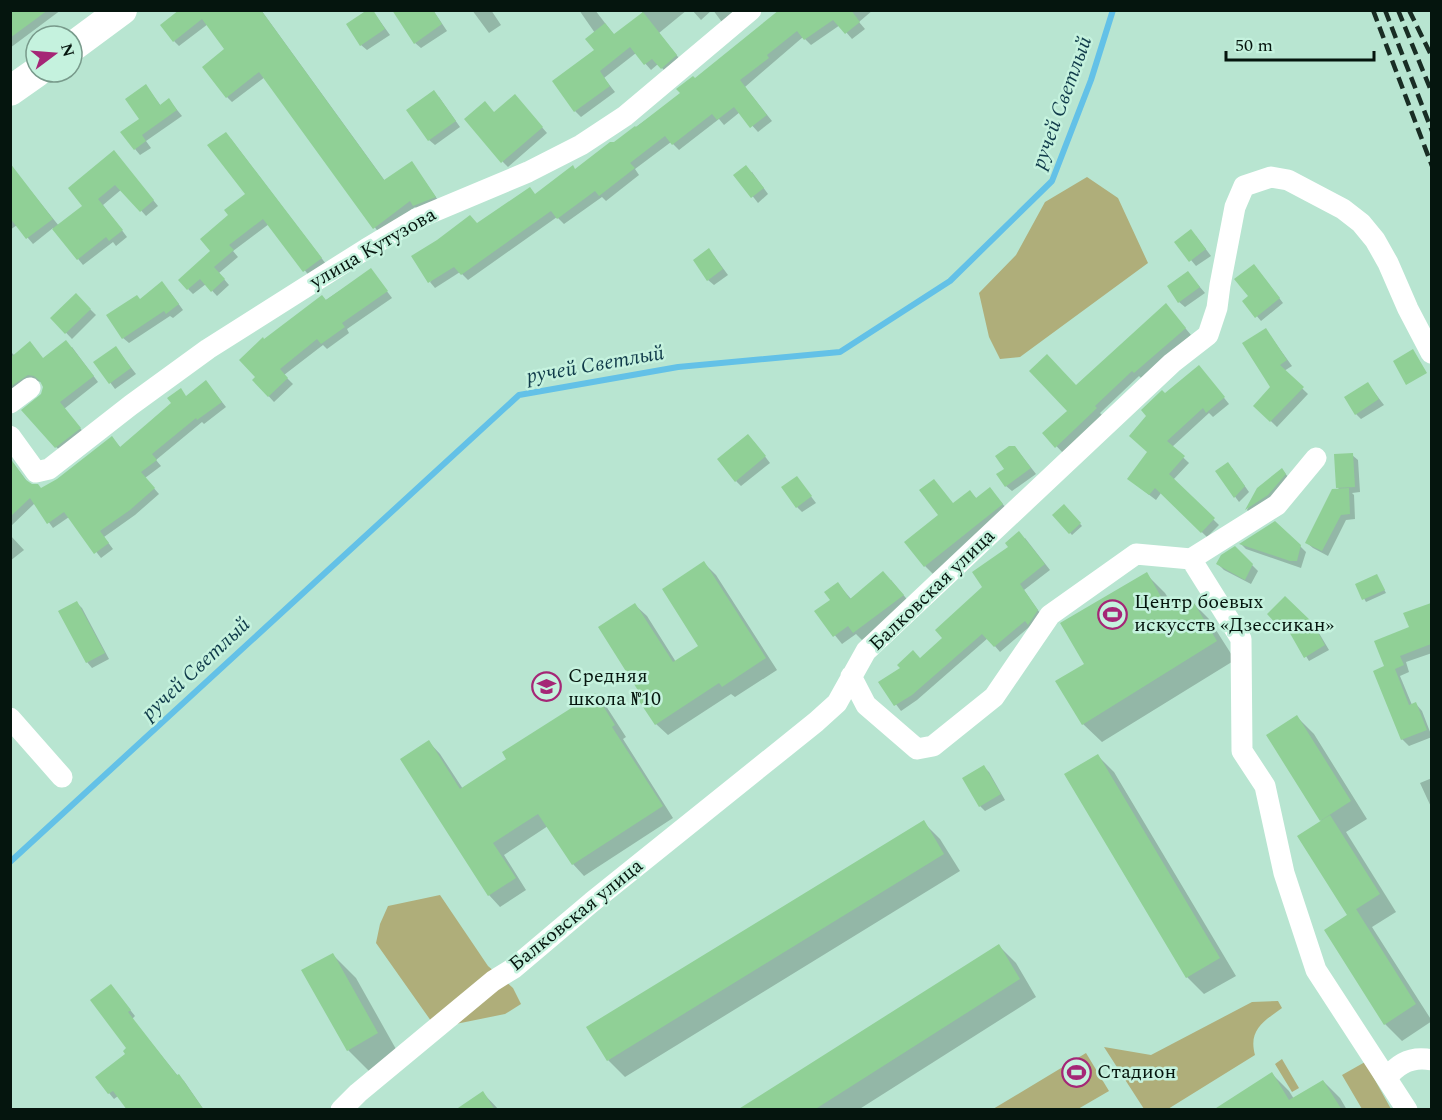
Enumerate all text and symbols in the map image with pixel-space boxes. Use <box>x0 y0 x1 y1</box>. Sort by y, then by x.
north arrow <box>24 24 84 84</box>
scale bar <box>1226 24 1374 62</box>
water label: ручей Светлый <box>1023 32 1101 175</box>
text: 50 m <box>1235 32 1273 59</box>
text: N <box>54 41 81 60</box>
street label: улица Кутузова <box>303 199 442 297</box>
water label: ручей Светлый <box>523 337 666 393</box>
street label: Балковская улица <box>862 522 1002 658</box>
place label: Центр боевых искусств «Дзессикан» <box>1134 587 1335 640</box>
sports icon: Центр боевых искусств «Дзессикан» <box>1097 598 1129 630</box>
water label: ручей Светлый <box>133 610 258 729</box>
place label: Средняя школа №10 <box>568 661 661 714</box>
school or university icon: Средняя школа №10 <box>531 671 563 703</box>
street label: Балковская улица <box>502 851 650 979</box>
sports icon: Стадион <box>1060 1056 1092 1088</box>
place label: Стадион <box>1097 1057 1176 1087</box>

